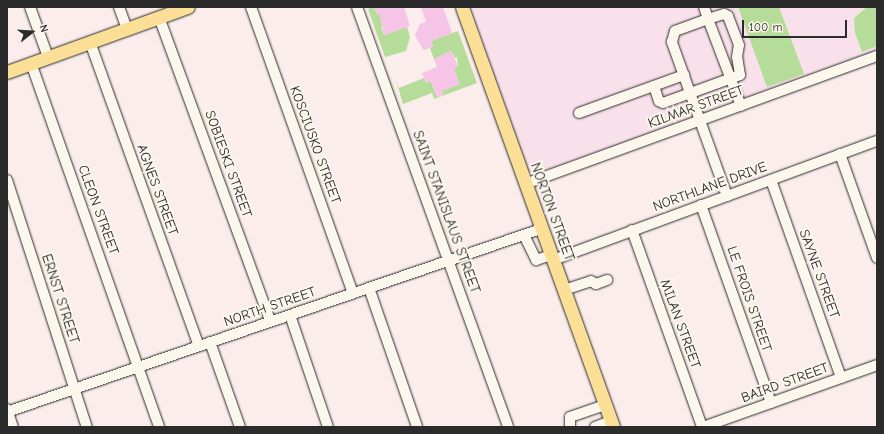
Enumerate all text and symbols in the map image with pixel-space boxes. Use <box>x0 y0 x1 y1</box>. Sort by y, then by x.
north arrow <box>12 12 52 52</box>
scale bar <box>744 12 849 38</box>
text: 100 m <box>749 20 782 34</box>
text: N <box>37 23 51 34</box>
street label: KILMAR STREET <box>646 82 746 132</box>
street label: KOSCIUSKO STREET <box>286 84 344 206</box>
street label: SOBIESKI STREET <box>201 108 255 220</box>
street label: SAINT STANISLAUS STREET <box>409 128 483 296</box>
street label: AGNES STREET <box>133 142 181 238</box>
street label: NORTHLANE DRIVE <box>651 159 769 215</box>
street label: NORTON STREET <box>526 160 578 264</box>
street label: CLEON STREET <box>74 163 122 257</box>
street label: SAYNE STREET <box>795 227 843 321</box>
street label: LE FROIS STREET <box>723 244 775 354</box>
street label: ERNST STREET <box>38 252 82 346</box>
street label: MILAN STREET <box>656 277 704 371</box>
street label: NORTH STREET <box>222 283 318 331</box>
street label: BAIRD STREET <box>739 359 831 407</box>

